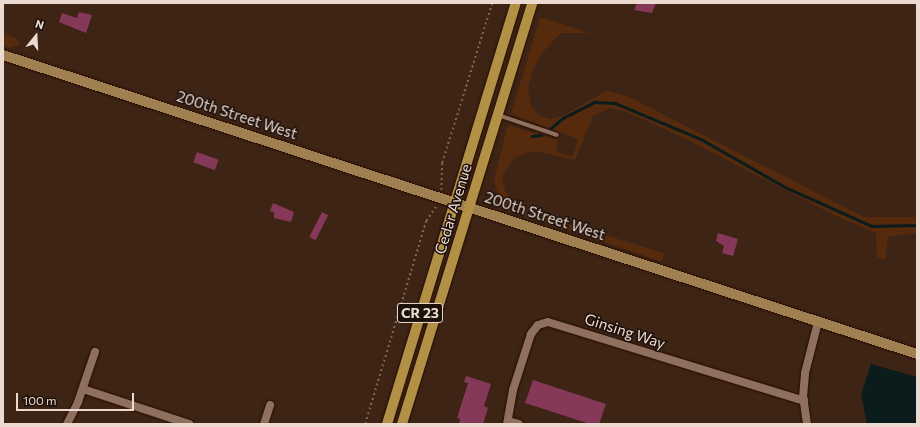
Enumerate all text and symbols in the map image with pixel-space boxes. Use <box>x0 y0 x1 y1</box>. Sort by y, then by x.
north arrow <box>16 16 56 56</box>
text: N <box>34 17 46 32</box>
street label: 200th Street West <box>174 87 300 143</box>
street label: Cedar Avenue <box>431 162 475 256</box>
street label: 200th Street West <box>482 188 608 244</box>
road number: CR 23 <box>396 301 444 325</box>
street label: Ginsing Way <box>582 310 668 352</box>
scale bar <box>18 385 136 411</box>
text: 100 m <box>23 393 57 407</box>

